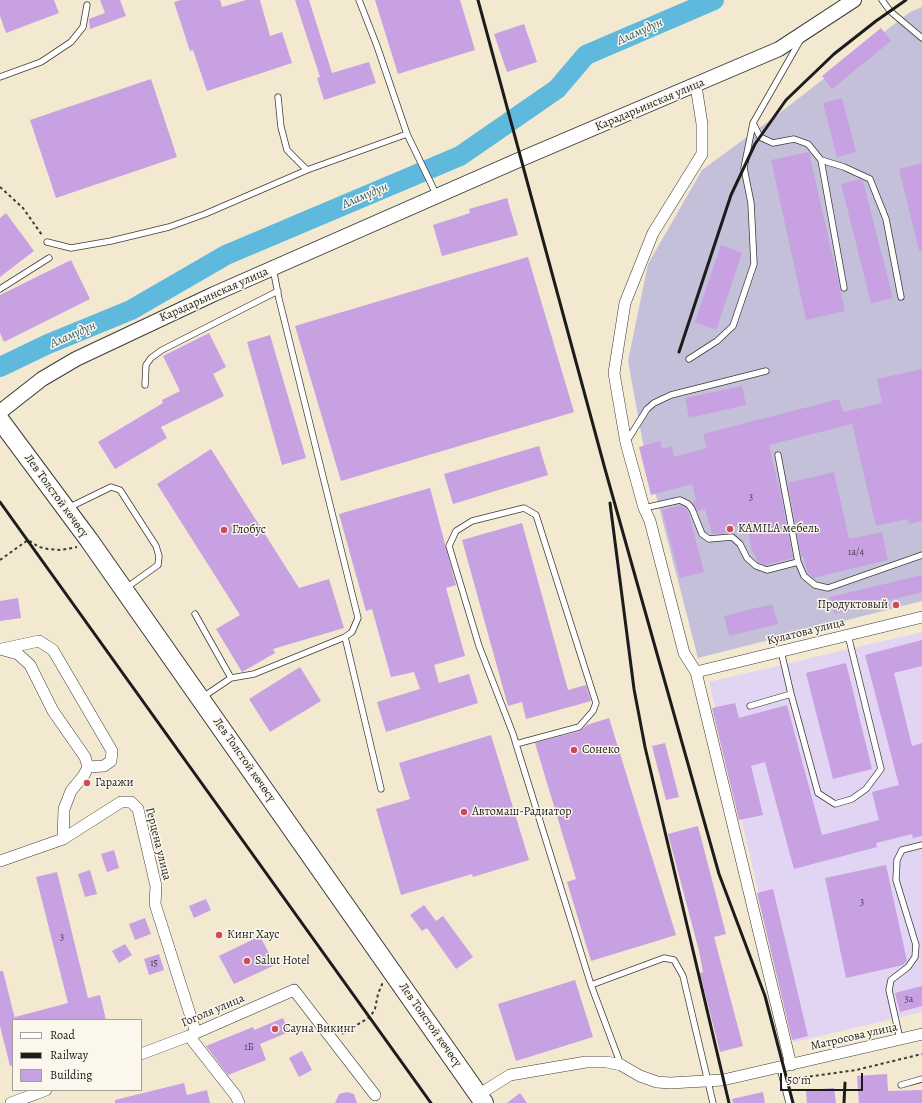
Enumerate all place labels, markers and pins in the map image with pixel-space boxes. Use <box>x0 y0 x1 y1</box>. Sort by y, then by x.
place label: KAMILA мебель <box>738 522 819 536</box>
place label: Глобус <box>232 523 266 537</box>
marker: KAMILA мебель <box>725 524 735 534</box>
marker: Глобус <box>219 525 229 535</box>
place label: Продуктовый <box>817 598 888 612</box>
marker: Продуктовый <box>891 600 901 610</box>
place label: Сонеко <box>582 743 620 757</box>
marker: Сонеко <box>569 745 579 755</box>
place label: Гаражи <box>95 776 134 790</box>
marker: Гаражи <box>82 778 92 788</box>
place label: Автомаш-Радиатор <box>472 805 572 819</box>
marker: Автомаш-Радиатор <box>459 807 469 817</box>
place label: Кинг Хаус <box>227 928 280 942</box>
marker: Кинг Хаус <box>214 930 224 940</box>
place label: Salut Hotel <box>255 954 310 968</box>
marker: Salut Hotel <box>242 956 252 966</box>
place label: Сауна Викинг <box>283 1022 355 1036</box>
marker: Сауна Викинг <box>270 1024 280 1034</box>

